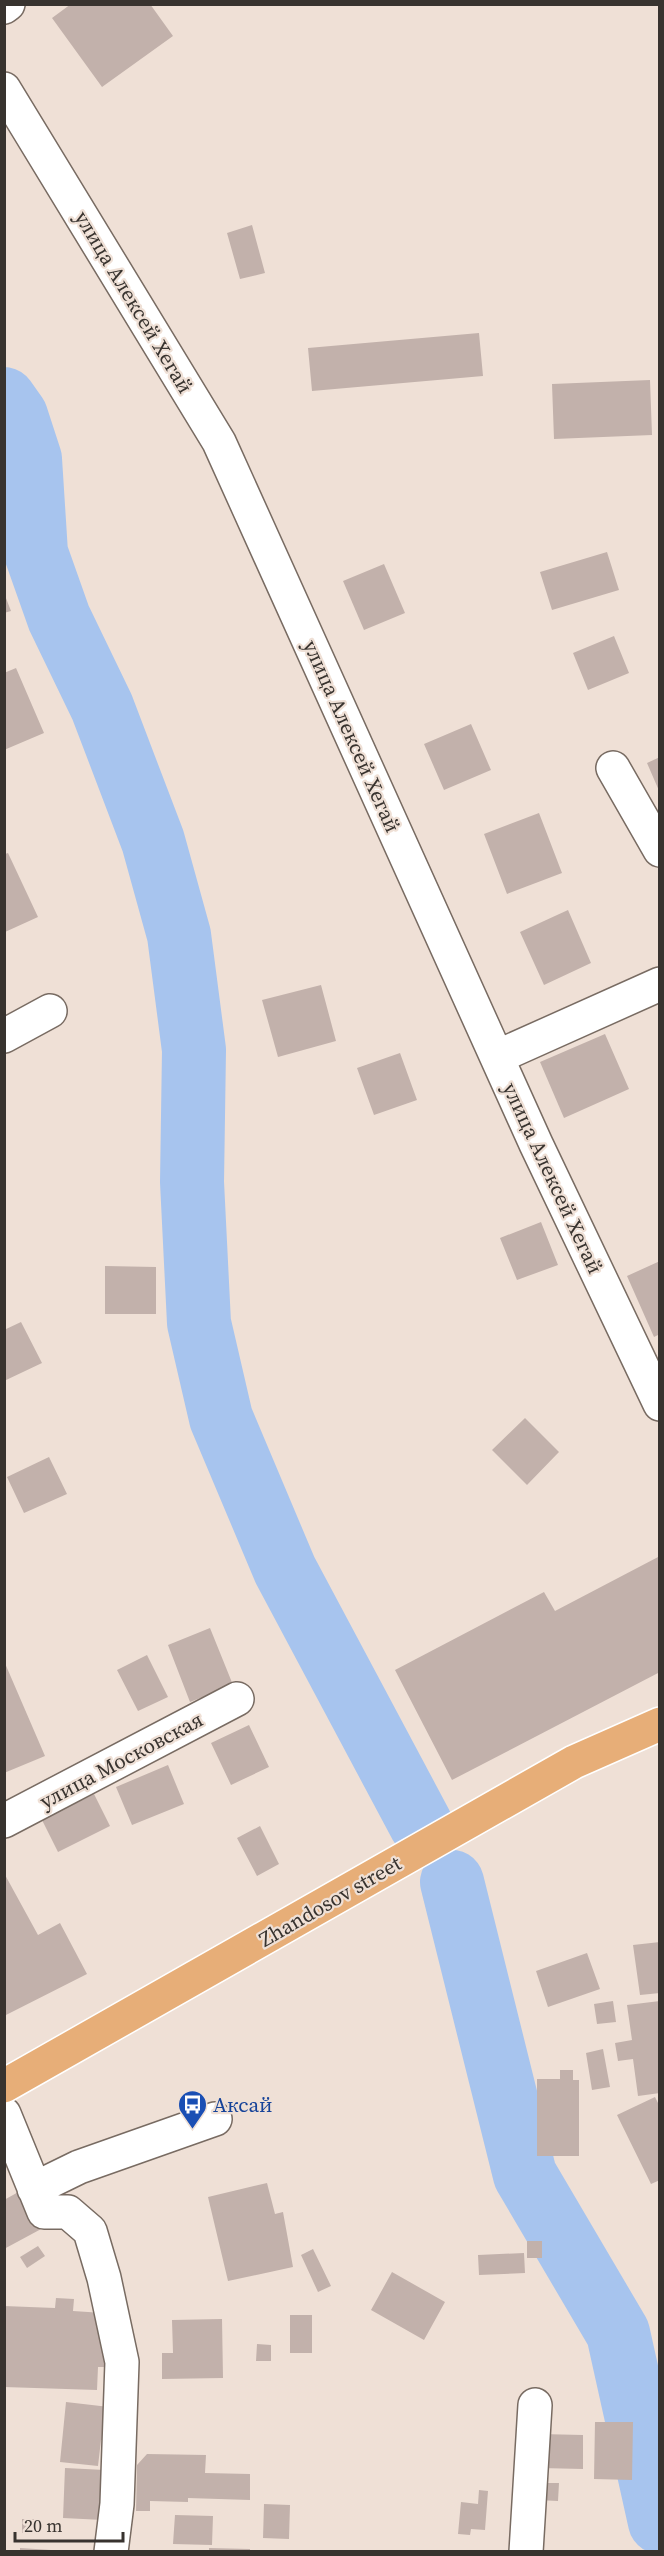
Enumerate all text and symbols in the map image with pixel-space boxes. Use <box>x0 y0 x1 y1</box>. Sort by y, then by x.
street label: улица Алексей Хегай <box>68 205 200 399</box>
street label: улица Алексей Хегай <box>296 635 408 837</box>
street label: улица Алексей Хегай <box>496 1077 610 1279</box>
street label: улица Московская <box>34 1705 208 1815</box>
street label: Zhandosov street <box>253 1848 407 1954</box>
bus stop icon: Аксай <box>176 2088 208 2130</box>
place label: Аксай <box>213 2090 273 2119</box>
scale bar <box>15 2505 123 2543</box>
text: 20 m <box>24 2513 62 2538</box>

